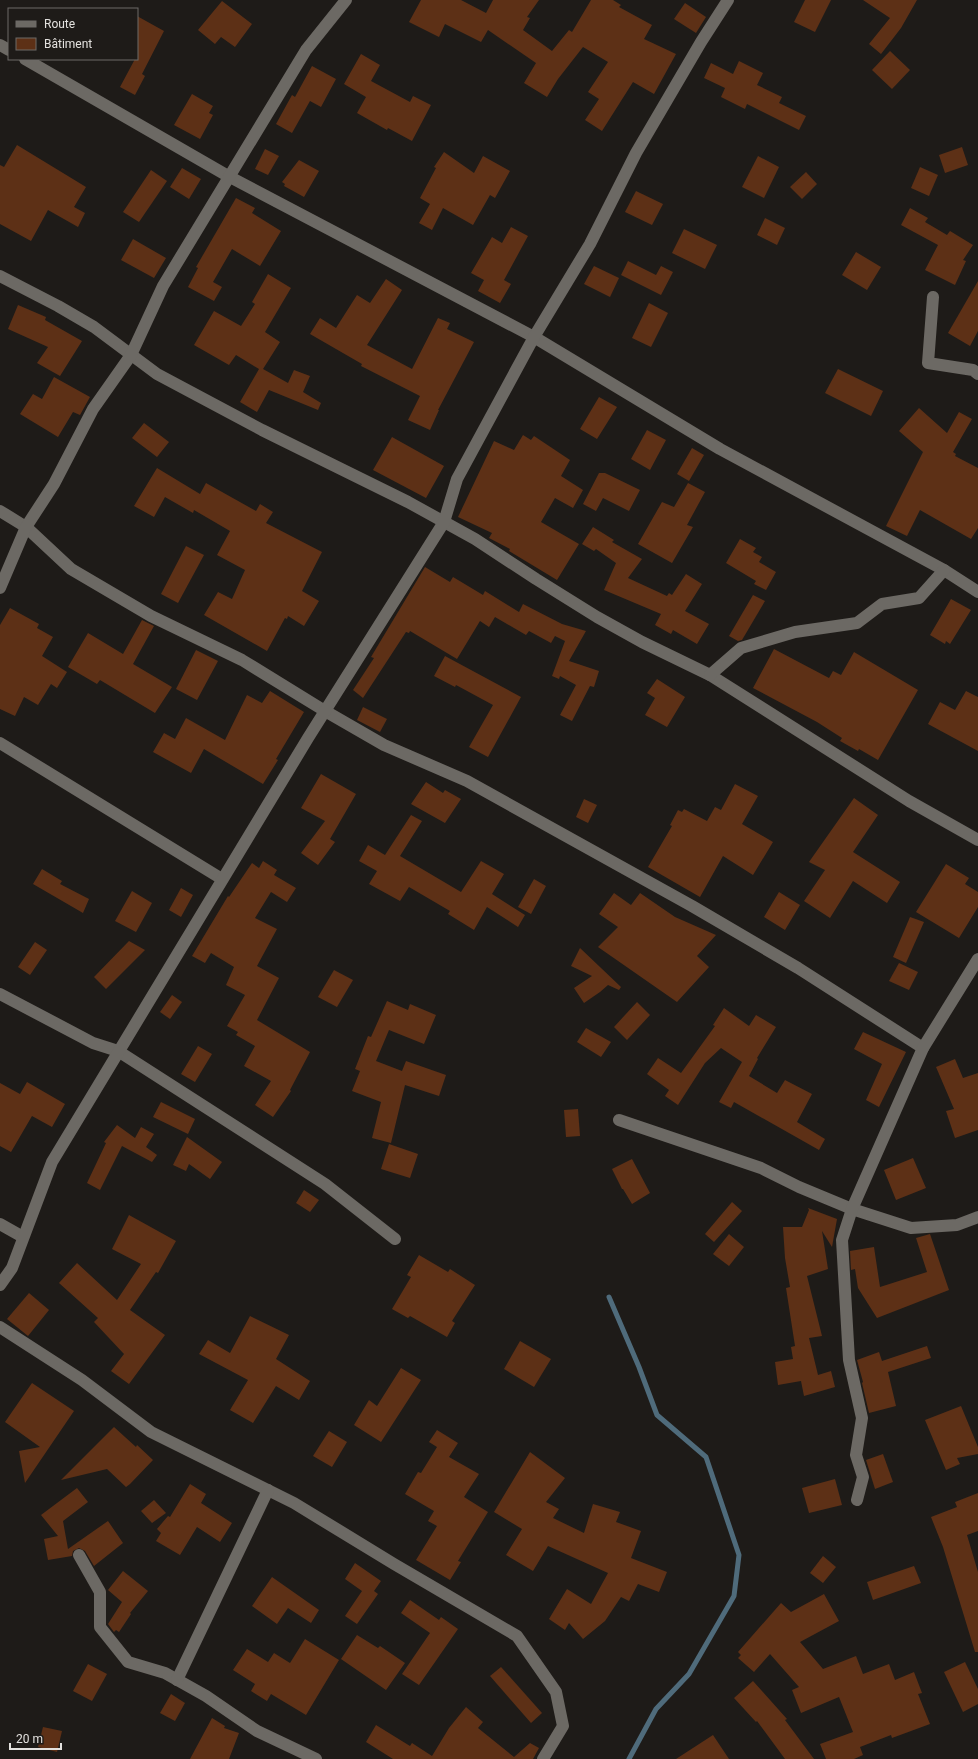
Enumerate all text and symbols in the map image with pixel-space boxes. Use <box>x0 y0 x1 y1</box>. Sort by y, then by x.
legend <box>8 8 138 60</box>
text: Route <box>44 17 75 31</box>
text: Bâtiment <box>44 37 92 51</box>
scale bar <box>10 1725 61 1751</box>
text: 20 m <box>16 1732 43 1746</box>

